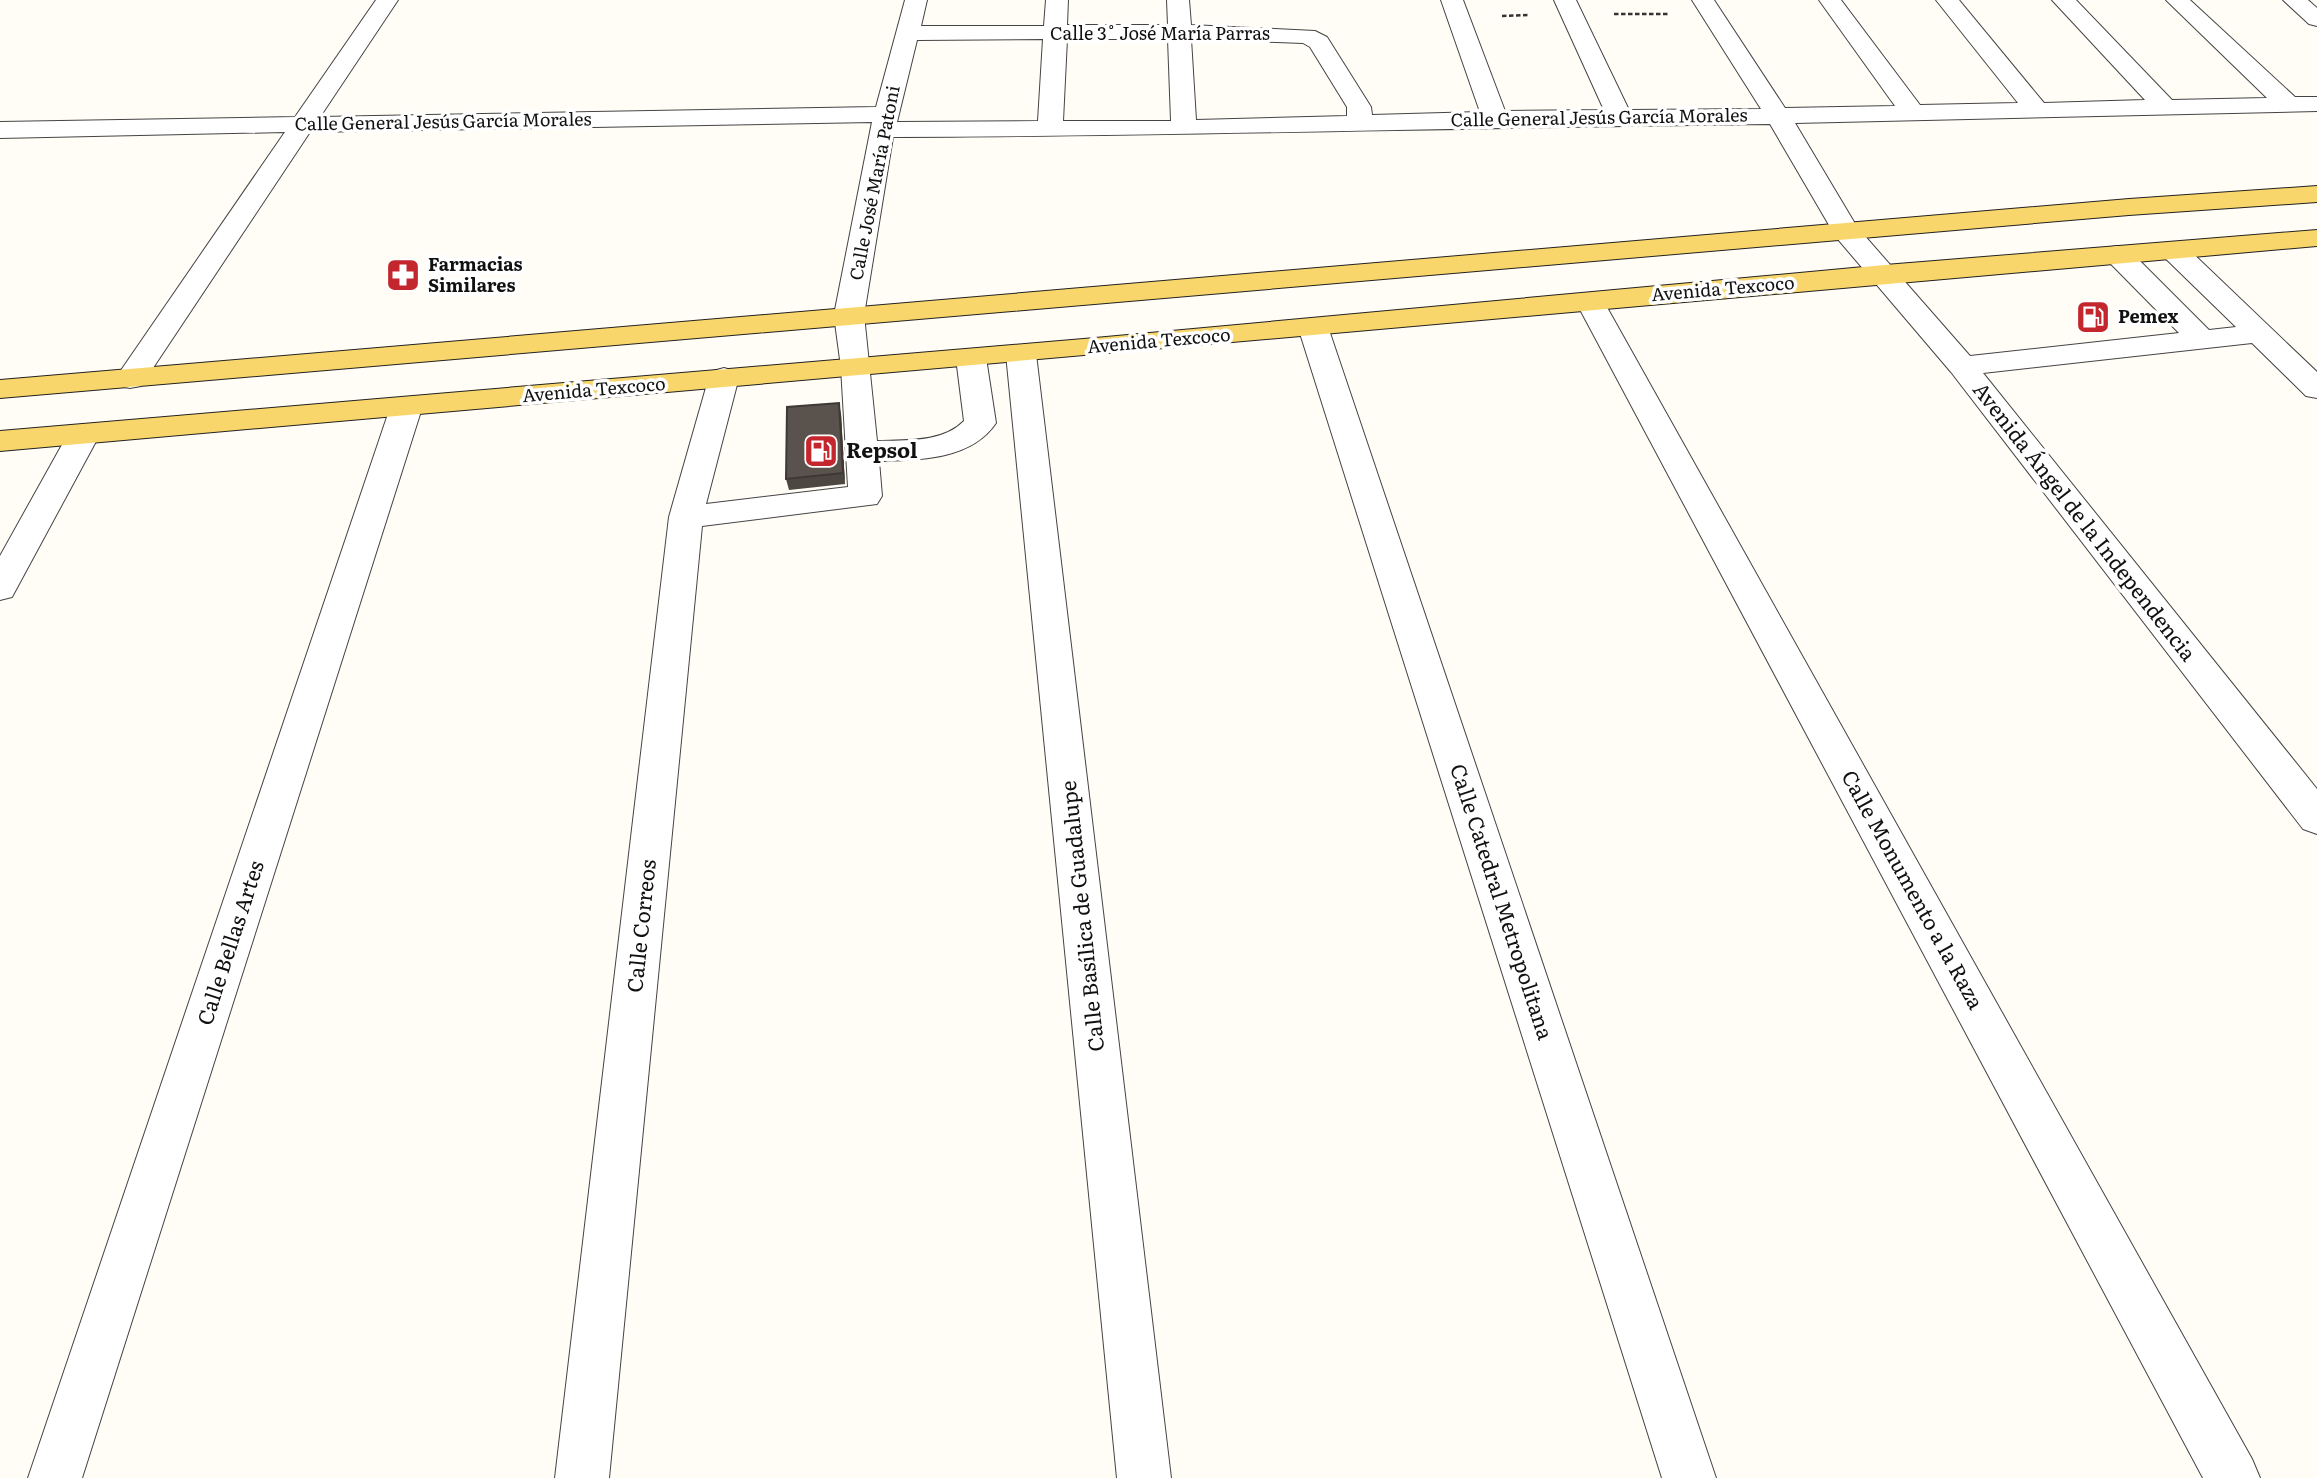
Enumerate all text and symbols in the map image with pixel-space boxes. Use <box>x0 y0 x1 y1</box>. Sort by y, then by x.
street label: Calle 3˚ José María Parras <box>1050 19 1270 46</box>
street label: Calle José María Patoni <box>841 83 906 283</box>
street label: Calle General Jesús García Morales <box>1450 100 1748 133</box>
street label: Calle General Jesús García Morales <box>294 104 592 137</box>
place label: Farmacias Similares <box>428 250 523 298</box>
pharmacy icon: Farmacias Similares <box>384 256 422 294</box>
street label: Avenida Texcoco <box>1650 268 1795 307</box>
fuel station icon: Pemex <box>2074 298 2112 336</box>
place label: Pemex <box>2118 302 2178 329</box>
street label: Avenida Texcoco <box>1086 320 1231 359</box>
street label: Avenida Texcoco <box>521 369 666 408</box>
street label: Avenida Ángel de la Independencia <box>1967 374 2205 667</box>
fuel station icon: Repsol <box>802 432 840 470</box>
place label: Repsol <box>846 433 918 464</box>
street label: Calle Catedral Metropolitana <box>1444 759 1563 1044</box>
street label: Calle Monumento a la Raza <box>1835 764 1993 1015</box>
street label: Calle Basílica de Guadalupe <box>1051 779 1110 1053</box>
street label: Calle Bellas Artes <box>187 856 270 1029</box>
street label: Calle Correos <box>617 858 662 994</box>

